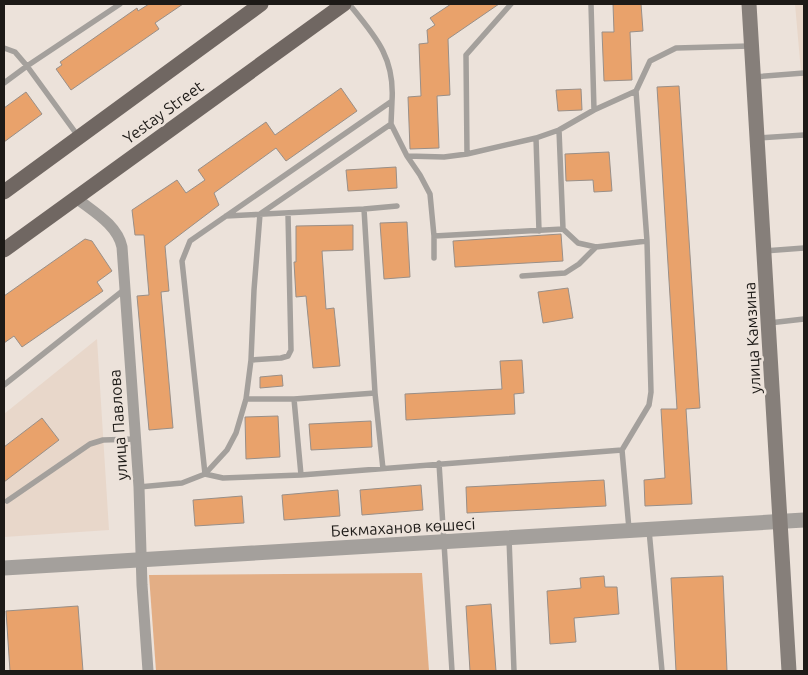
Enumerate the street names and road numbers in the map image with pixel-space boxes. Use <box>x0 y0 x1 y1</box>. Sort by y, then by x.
street label: Yestay Street <box>119 76 207 147</box>
street label: улица Камзина <box>740 282 764 394</box>
street label: улица Павлова <box>105 369 131 481</box>
street label: Бекмаханов көшесі <box>330 514 476 540</box>

